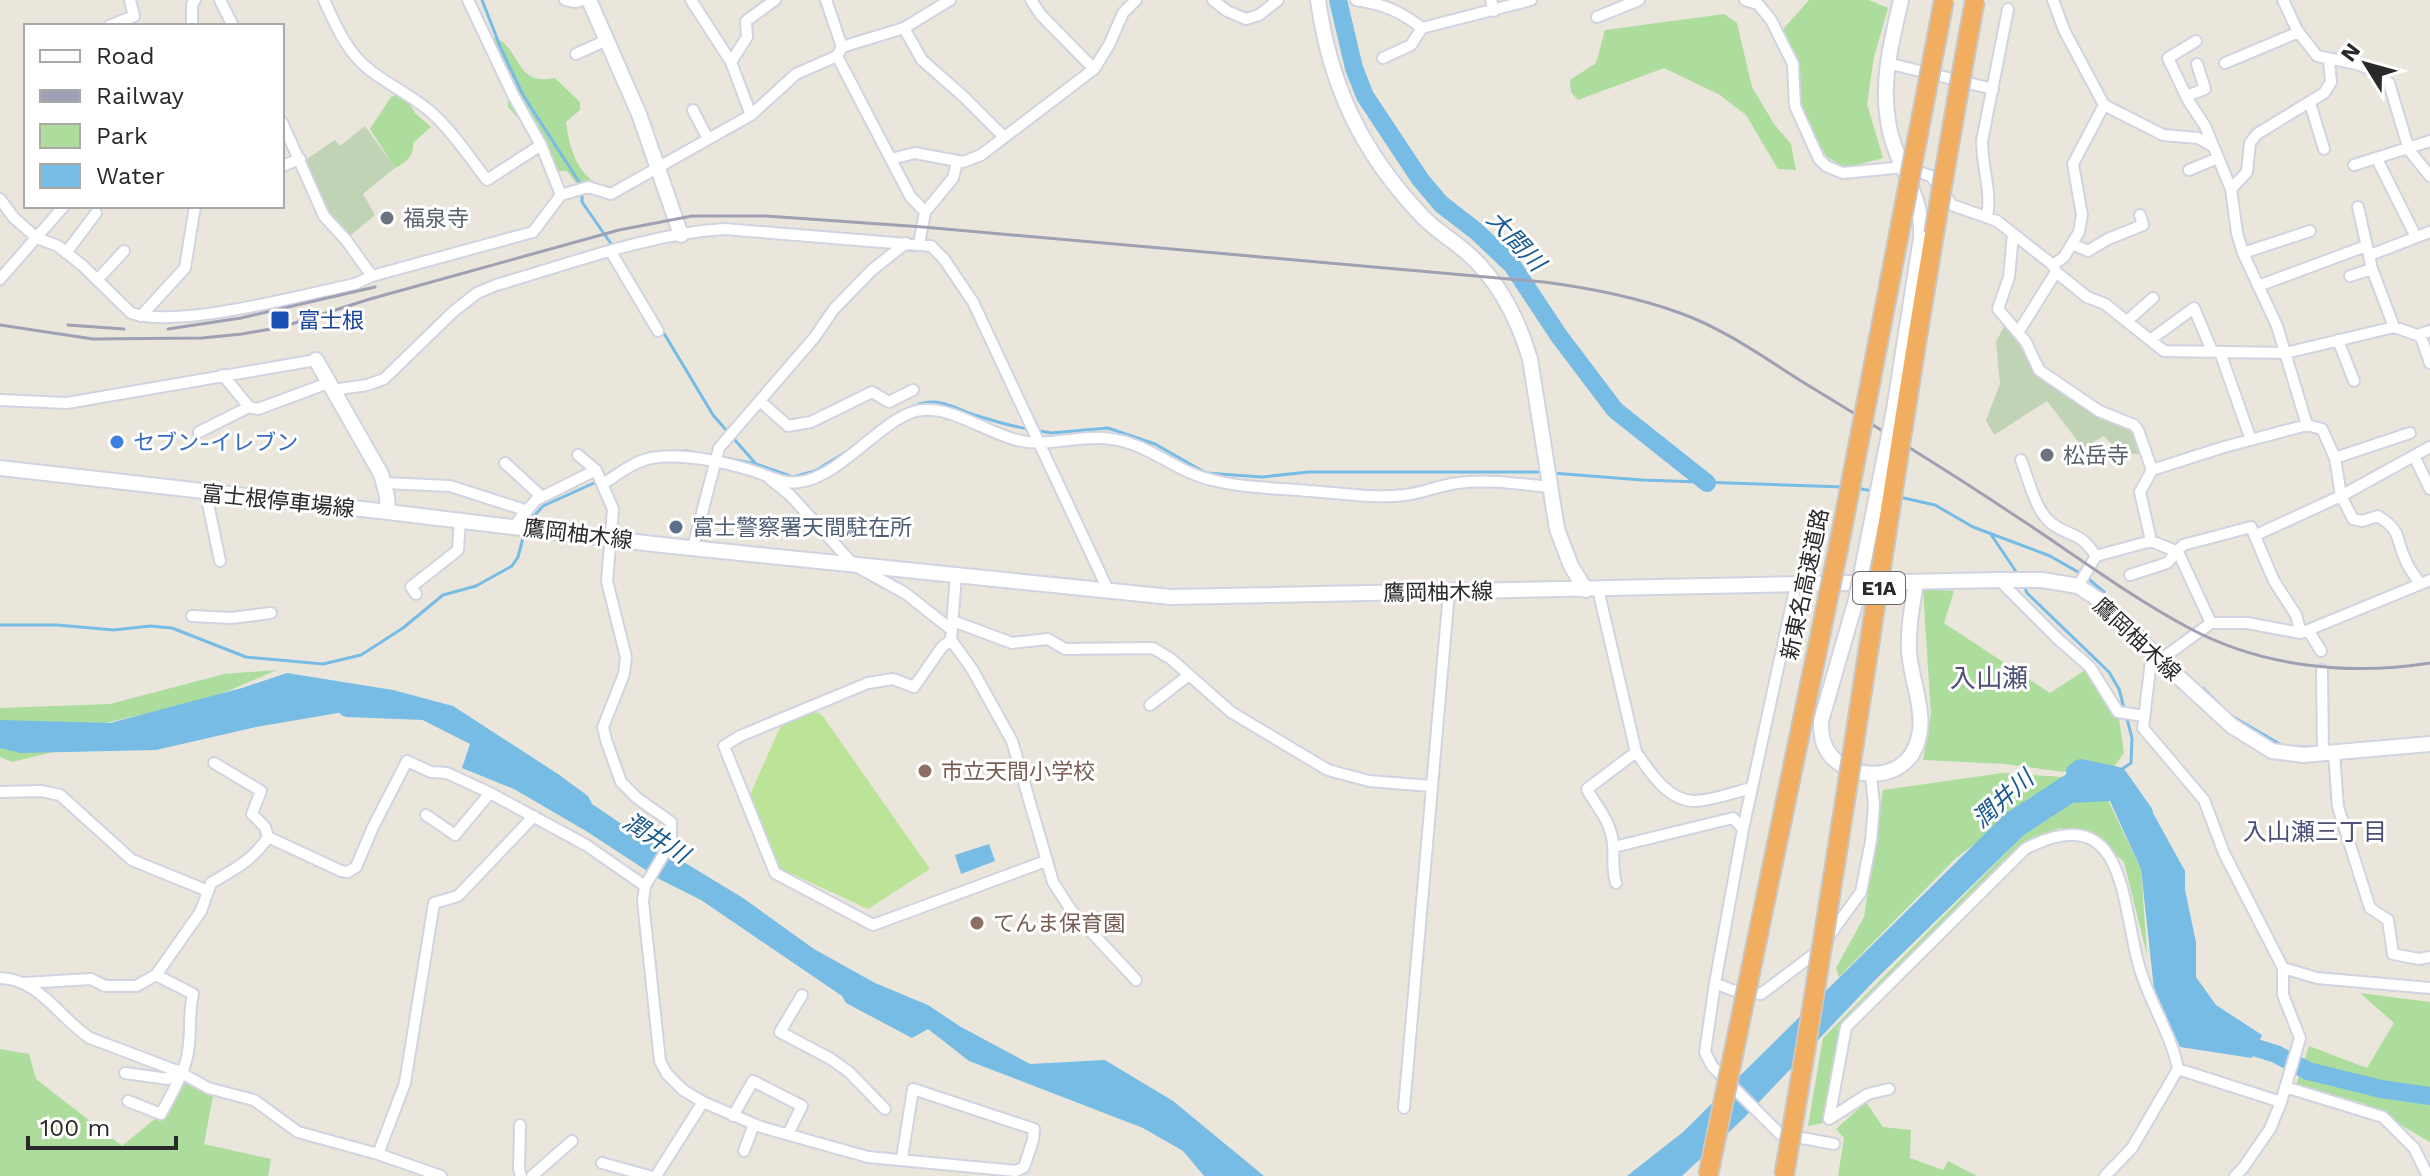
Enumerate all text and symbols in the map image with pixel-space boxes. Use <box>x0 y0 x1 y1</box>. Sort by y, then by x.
legend <box>24 24 284 208</box>
north arrow <box>2326 24 2406 104</box>
text: N <box>2336 38 2365 66</box>
text: Road <box>96 42 155 70</box>
text: Railway <box>96 82 185 110</box>
text: Park <box>96 122 148 150</box>
text: Water <box>96 162 165 190</box>
water label: 大間川 <box>1481 205 1553 279</box>
place label: 福泉寺 <box>403 206 469 231</box>
marker: 福泉寺 <box>378 209 396 227</box>
place label: 富士根 <box>298 308 364 333</box>
marker: 富士根 <box>269 309 291 331</box>
place label: セブン-イレブン <box>133 430 298 455</box>
marker: セブン-イレブン <box>108 433 126 451</box>
place label: 松岳寺 <box>2063 443 2129 468</box>
marker: 松岳寺 <box>2038 446 2056 464</box>
street label: 富士根停車場線 <box>200 481 356 521</box>
street label: 新東名高速道路 <box>1777 506 1833 662</box>
street label: 鷹岡柚木線 <box>522 515 634 553</box>
place label: 富士警察署天間駐在所 <box>692 515 912 540</box>
marker: 富士警察署天間駐在所 <box>667 518 685 536</box>
road number: E1A <box>1853 572 1905 604</box>
street label: 鷹岡柚木線 <box>1383 579 1493 605</box>
street label: 鷹岡柚木線 <box>2088 592 2186 686</box>
district label: 入山瀬 <box>1950 663 2028 693</box>
place label: 市立天間小学校 <box>941 759 1095 784</box>
marker: 市立天間小学校 <box>916 762 934 780</box>
water label: 潤井川 <box>1967 762 2041 833</box>
water label: 潤井川 <box>618 807 696 871</box>
district label: 入山瀬三丁目 <box>2243 818 2387 846</box>
place label: てんま保育園 <box>993 911 1125 936</box>
marker: てんま保育園 <box>968 914 986 932</box>
scale bar <box>28 1100 176 1150</box>
text: 100 m <box>40 1114 110 1142</box>

